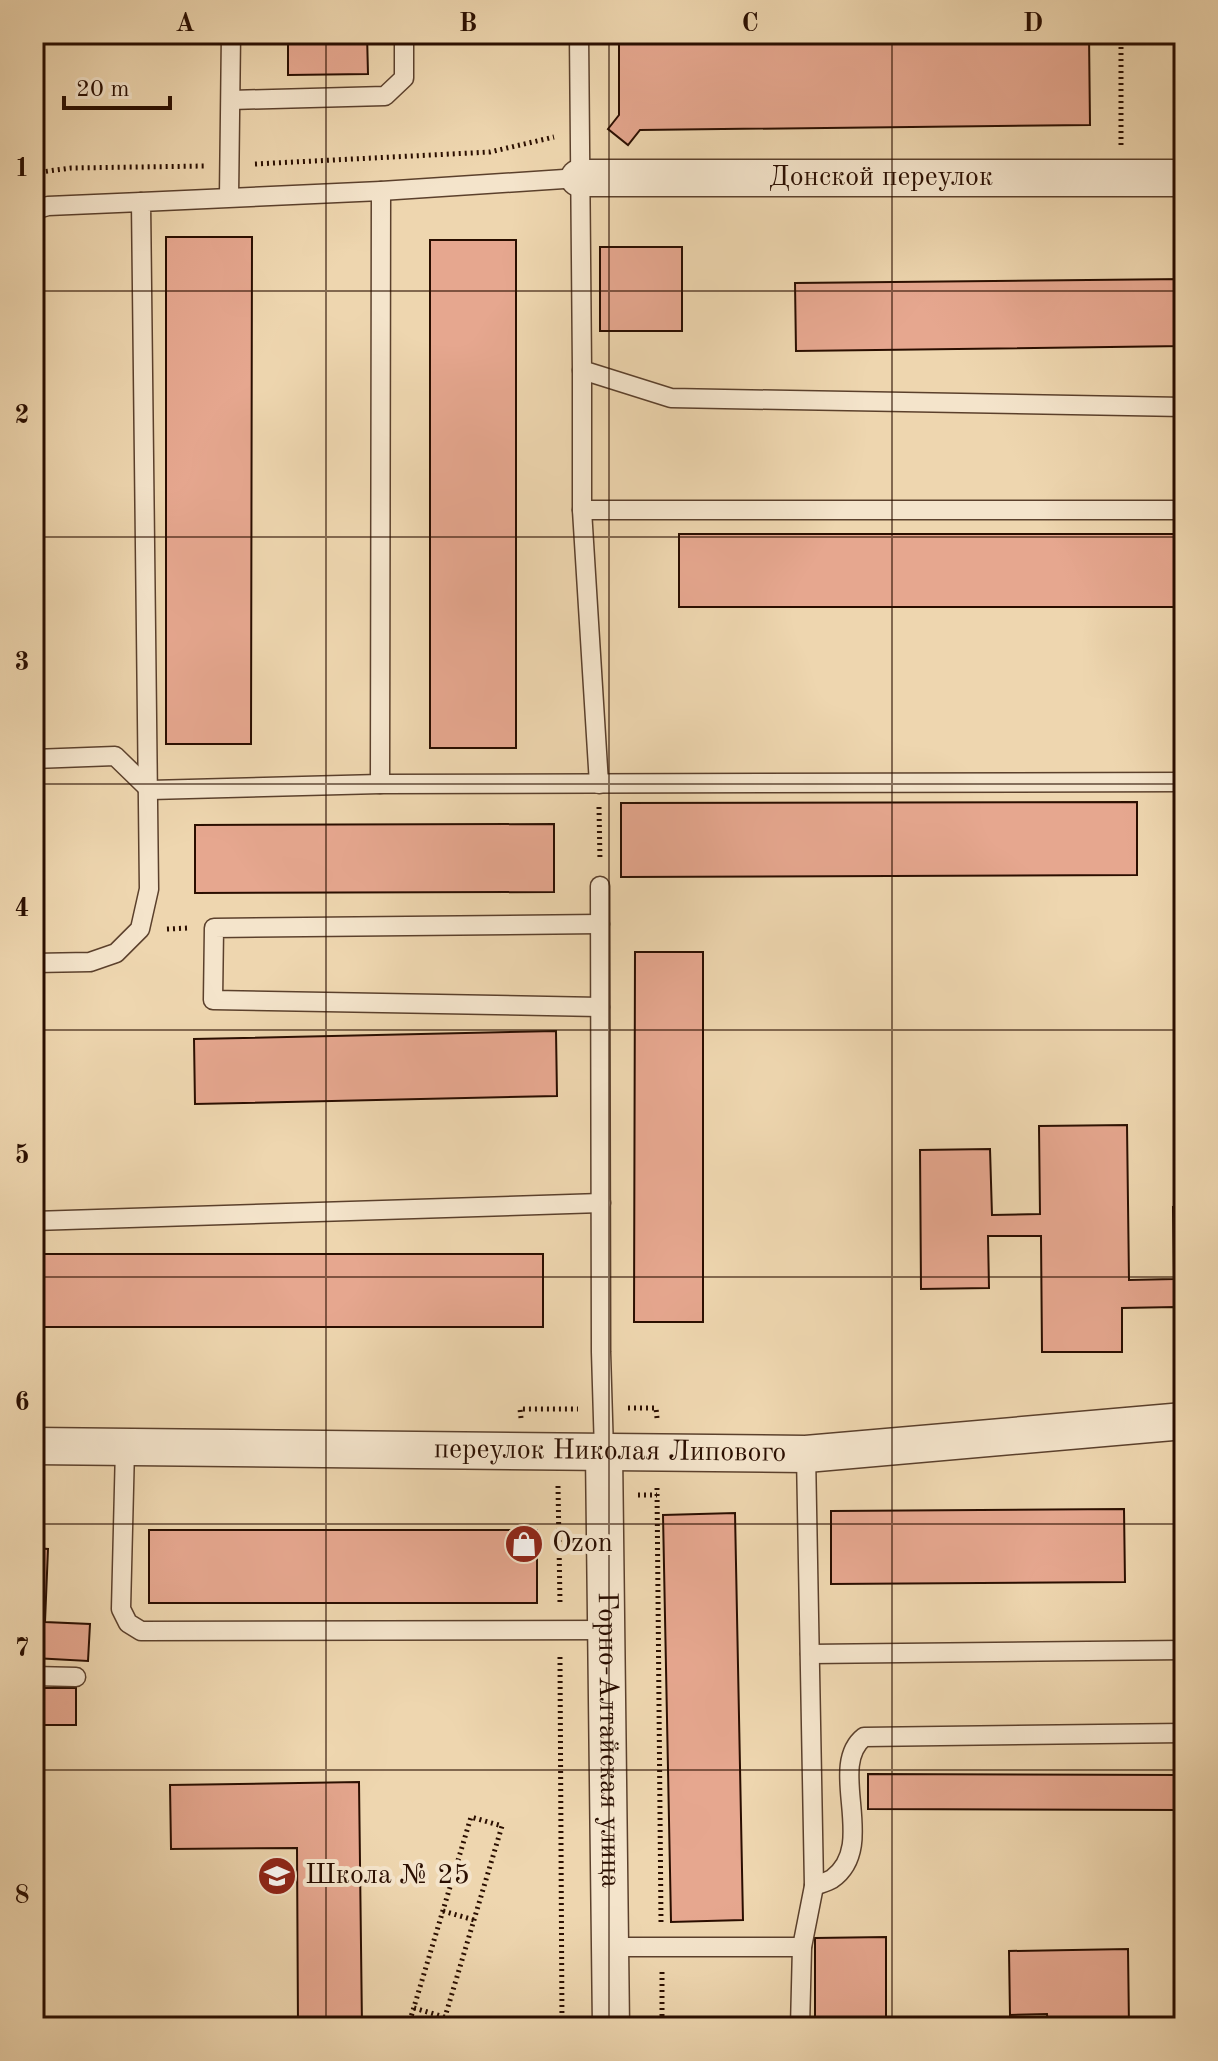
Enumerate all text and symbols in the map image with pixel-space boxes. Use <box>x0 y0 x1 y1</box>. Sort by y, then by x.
text: A <box>175 11 195 37</box>
text: B <box>459 11 477 37</box>
text: C <box>741 11 759 37</box>
text: D <box>1023 11 1043 37</box>
scale bar <box>64 60 170 110</box>
text: 20 m <box>76 78 130 102</box>
text: 1 <box>14 156 30 182</box>
street label: Донской переулок <box>769 164 993 192</box>
text: 2 <box>14 403 30 429</box>
text: 3 <box>14 650 30 676</box>
text: 4 <box>14 896 30 922</box>
text: 5 <box>14 1143 30 1169</box>
text: 6 <box>14 1390 30 1416</box>
street label: переулок Николая Липового <box>434 1436 786 1468</box>
shop icon: Ozon <box>503 1523 545 1565</box>
place label: Ozon <box>552 1530 613 1558</box>
street label: Горно-Алтайская улица <box>592 1592 623 1888</box>
text: 7 <box>14 1636 30 1662</box>
school or university icon: Школа № 25 <box>256 1855 298 1897</box>
place label: Школа № 25 <box>305 1862 470 1890</box>
text: 8 <box>14 1883 30 1909</box>

